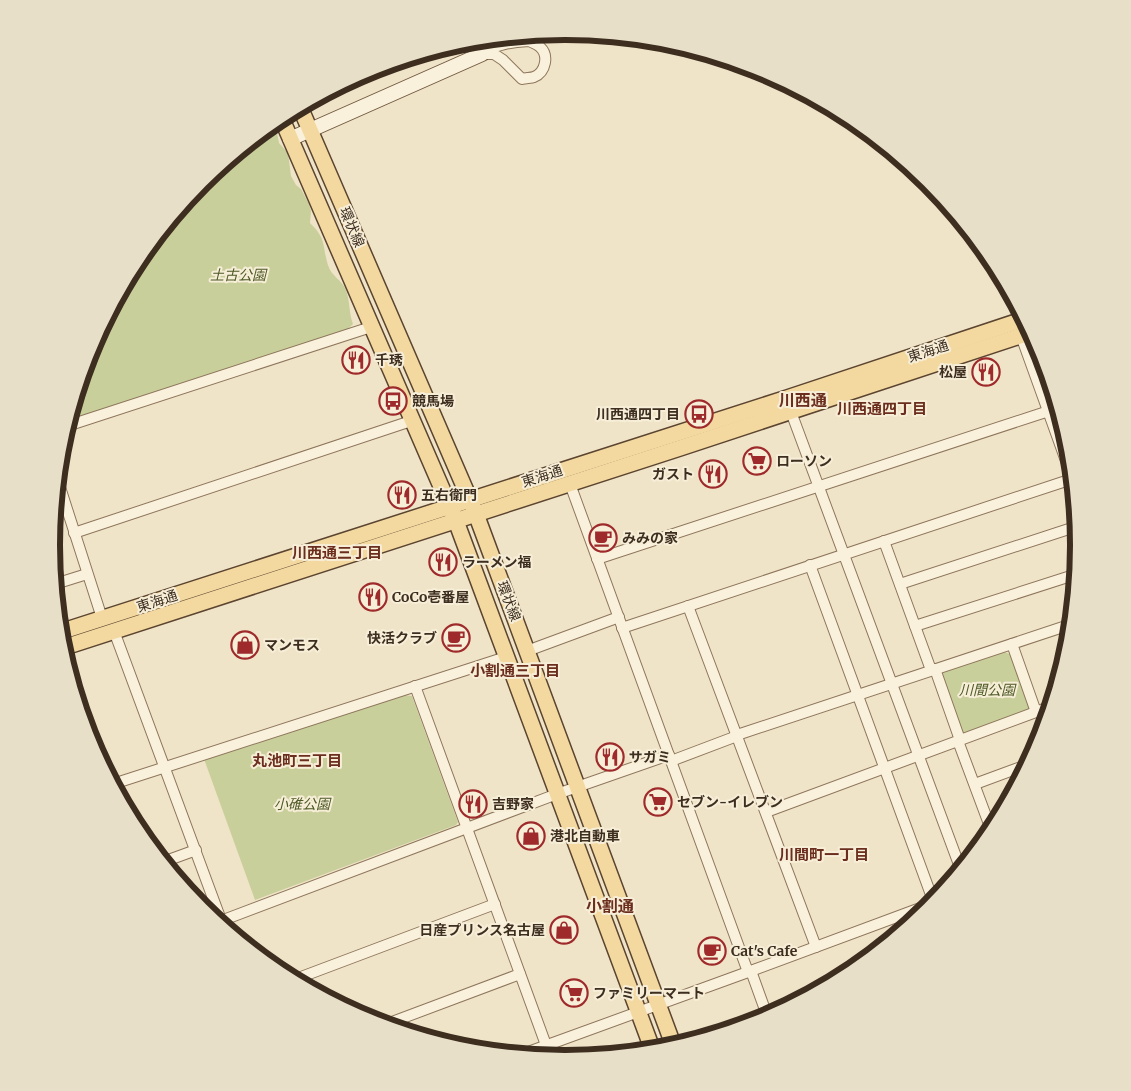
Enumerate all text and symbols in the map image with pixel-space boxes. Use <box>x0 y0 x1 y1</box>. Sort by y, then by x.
street label: 環状線 <box>336 204 368 250</box>
park label: 土古公園 <box>210 266 268 284</box>
street label: 東海通 <box>905 336 951 366</box>
restaurant icon: 千琇 <box>341 345 371 375</box>
place label: 千琇 <box>375 351 403 369</box>
restaurant icon: 松屋 <box>971 357 1001 387</box>
place label: 松屋 <box>939 363 967 381</box>
bus stop icon: 競馬場 <box>378 386 408 416</box>
district label: 川西通 <box>779 390 827 410</box>
place label: 競馬場 <box>412 392 454 410</box>
bus stop icon: 川西通四丁目 <box>684 399 714 429</box>
district label: 川西通四丁目 <box>837 399 927 418</box>
place label: 川西通四丁目 <box>596 405 680 423</box>
supermarket icon: ローソン <box>742 446 772 476</box>
place label: ローソン <box>776 452 832 470</box>
restaurant icon: ガスト <box>698 459 728 489</box>
street label: 東海通 <box>519 461 565 491</box>
place label: ガスト <box>652 465 694 483</box>
restaurant icon: 五右衛門 <box>387 480 417 510</box>
place label: 五右衛門 <box>421 486 477 504</box>
cafe icon: みみの家 <box>588 523 618 553</box>
place label: みみの家 <box>622 529 678 547</box>
district label: 川西通三丁目 <box>292 543 382 562</box>
restaurant icon: ラーメン福 <box>428 547 458 577</box>
place label: ラーメン福 <box>462 553 531 571</box>
street label: 環状線 <box>493 578 525 624</box>
restaurant icon: CoCo壱番屋 <box>358 582 388 612</box>
street label: 東海通 <box>134 586 180 616</box>
place label: CoCo壱番屋 <box>392 588 469 606</box>
cafe icon: 快活クラブ <box>441 623 471 653</box>
place label: 快活クラブ <box>367 629 437 647</box>
shop icon: マンモス <box>230 630 260 660</box>
place label: マンモス <box>264 636 320 654</box>
district label: 小割通三丁目 <box>470 661 560 680</box>
park label: 川間公園 <box>959 681 1017 699</box>
restaurant icon: サガミ <box>595 742 625 772</box>
place label: サガミ <box>629 748 671 766</box>
district label: 丸池町三丁目 <box>252 751 342 770</box>
supermarket icon: セブン-イレブン <box>643 787 673 817</box>
restaurant icon: 吉野家 <box>458 789 488 819</box>
place label: セブン-イレブン <box>677 793 783 811</box>
park label: 小碓公園 <box>274 795 332 813</box>
place label: 吉野家 <box>492 795 534 813</box>
shop icon: 港北自動車 <box>516 821 546 851</box>
place label: 港北自動車 <box>550 827 620 845</box>
district label: 川間町一丁目 <box>779 845 869 864</box>
district label: 小割通 <box>586 896 634 916</box>
shop icon: 日産プリンス名古屋 <box>549 915 579 945</box>
place label: 日産プリンス名古屋 <box>419 921 545 939</box>
cafe icon: Cat's Cafe <box>697 936 727 966</box>
place label: Cat's Cafe <box>731 942 798 960</box>
supermarket icon: ファミリーマート <box>559 978 589 1008</box>
place label: ファミリーマート <box>593 984 705 1002</box>

